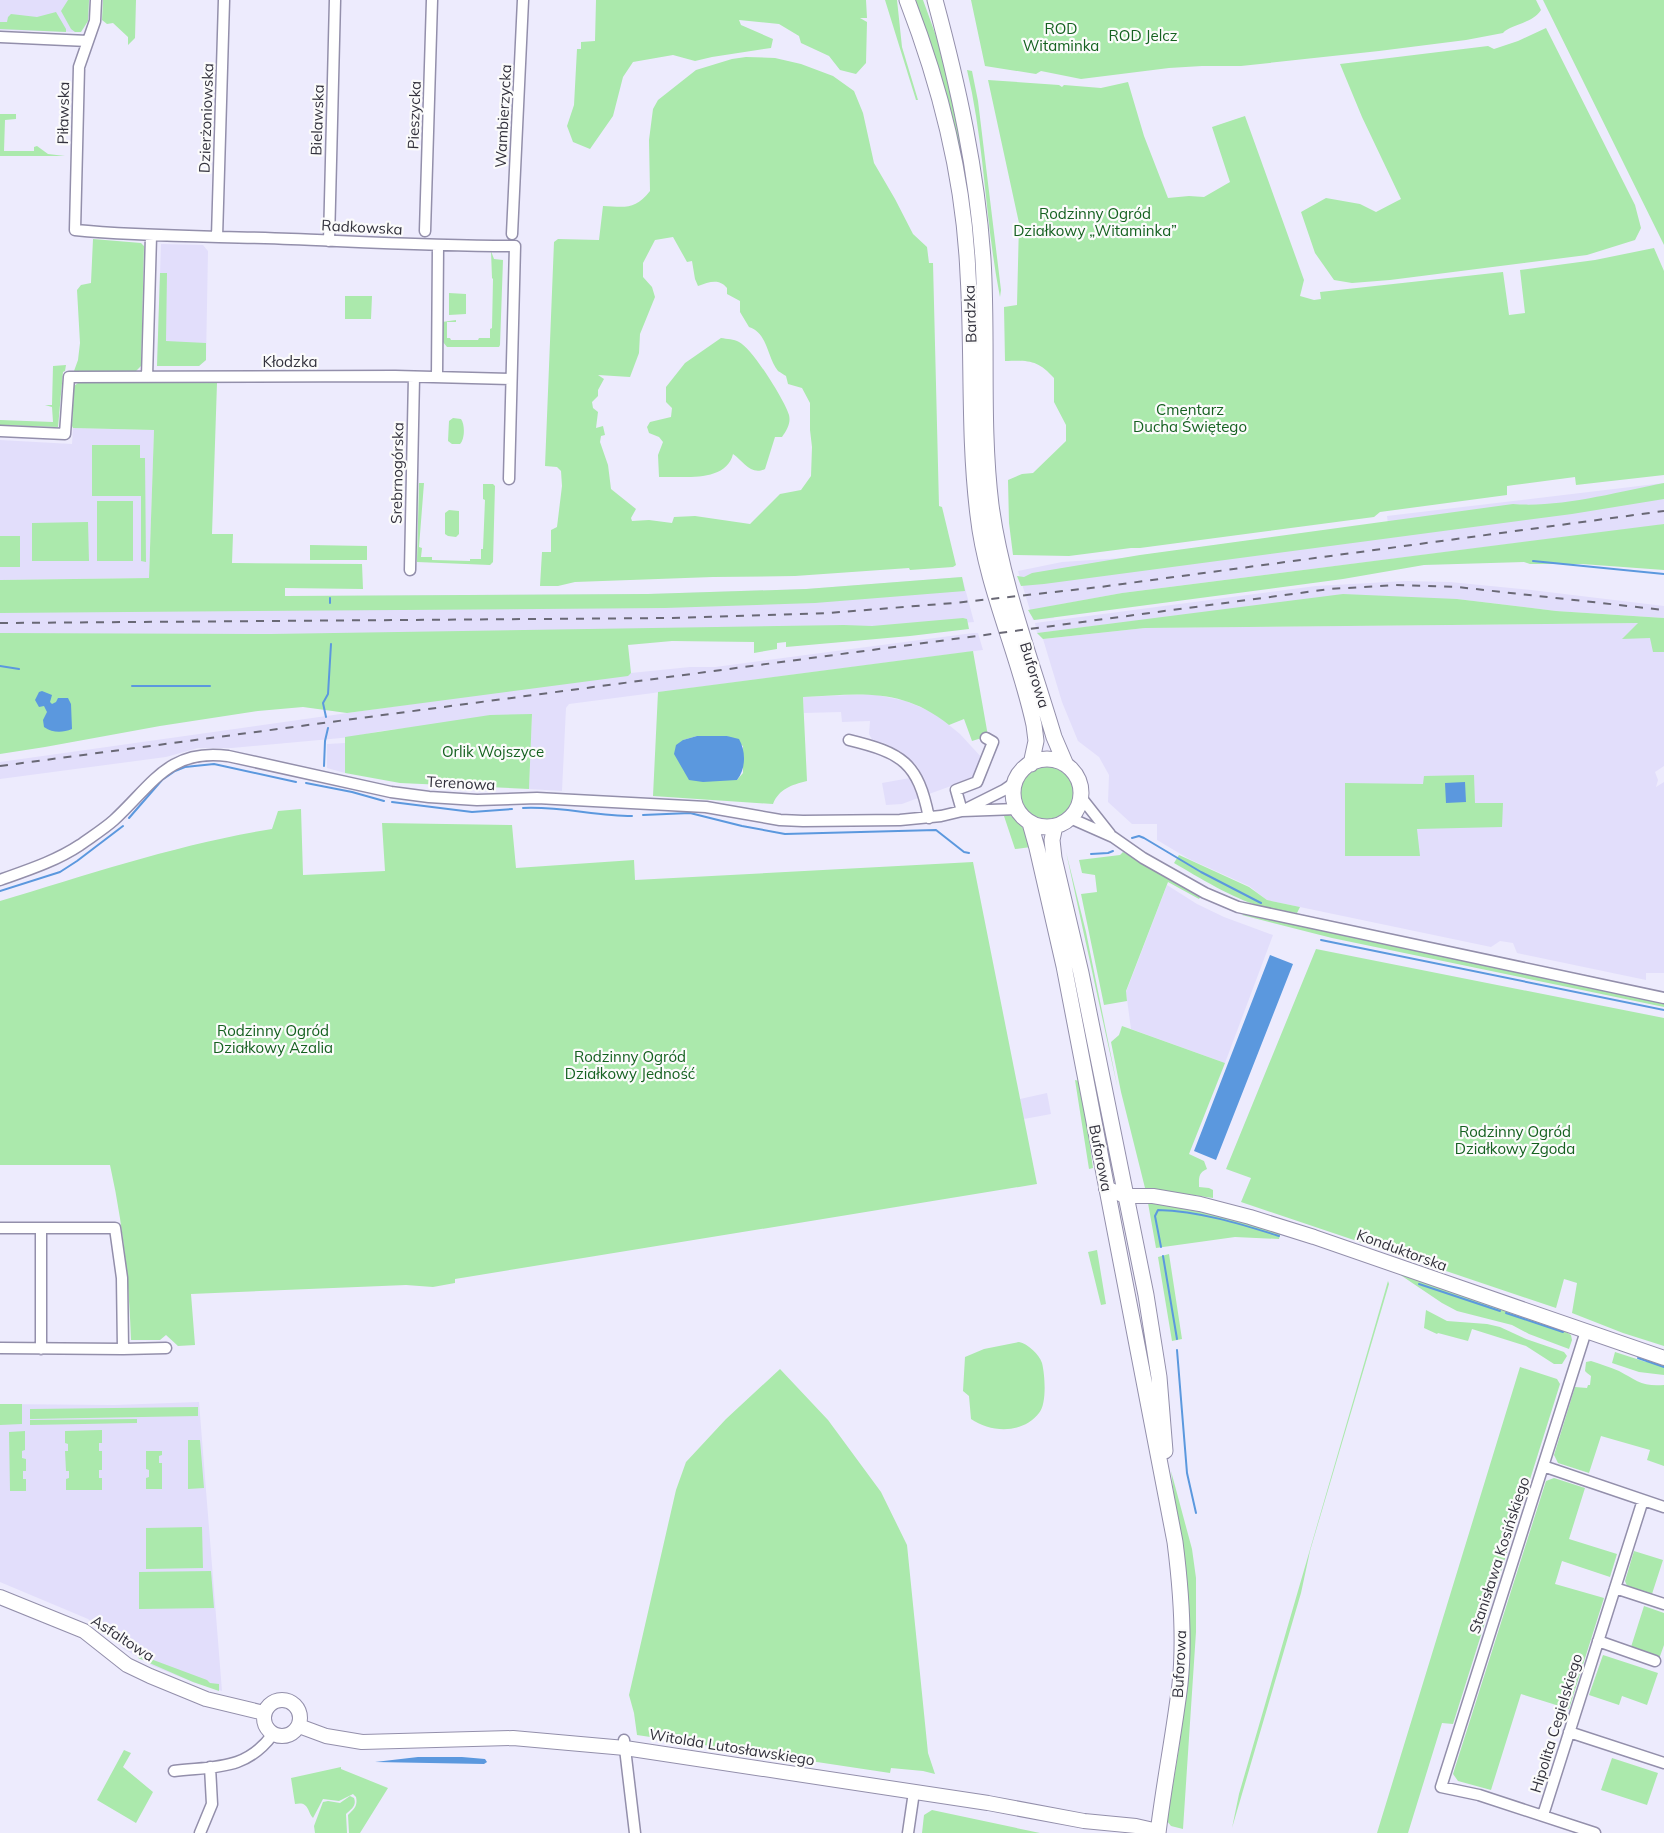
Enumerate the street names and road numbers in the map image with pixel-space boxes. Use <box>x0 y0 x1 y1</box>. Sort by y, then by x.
street label: Dzierżoniowska <box>195 63 217 173</box>
street label: Wambierzycka <box>491 64 515 168</box>
street label: Pieszycka <box>403 80 425 150</box>
street label: Piławska <box>53 81 73 145</box>
street label: Bielawska <box>306 84 328 156</box>
street label: Radkowska <box>321 215 403 239</box>
street label: Bardzka <box>959 285 981 343</box>
street label: Kłodzka <box>262 352 318 371</box>
street label: Srebrnogórska <box>387 422 407 524</box>
street label: Buforowa <box>1016 640 1054 710</box>
street label: Terenowa <box>426 772 496 794</box>
street label: Buforowa <box>1085 1123 1117 1193</box>
street label: Konduktorska <box>1354 1225 1450 1275</box>
street label: Stanisława Kosińskiego <box>1465 1474 1533 1636</box>
street label: Asfaltowa <box>88 1611 158 1665</box>
street label: Buforowa <box>1168 1630 1190 1698</box>
street label: Hipolita Cegielskiego <box>1526 1651 1586 1795</box>
street label: Witolda Lutosławskiego <box>648 1725 816 1769</box>

